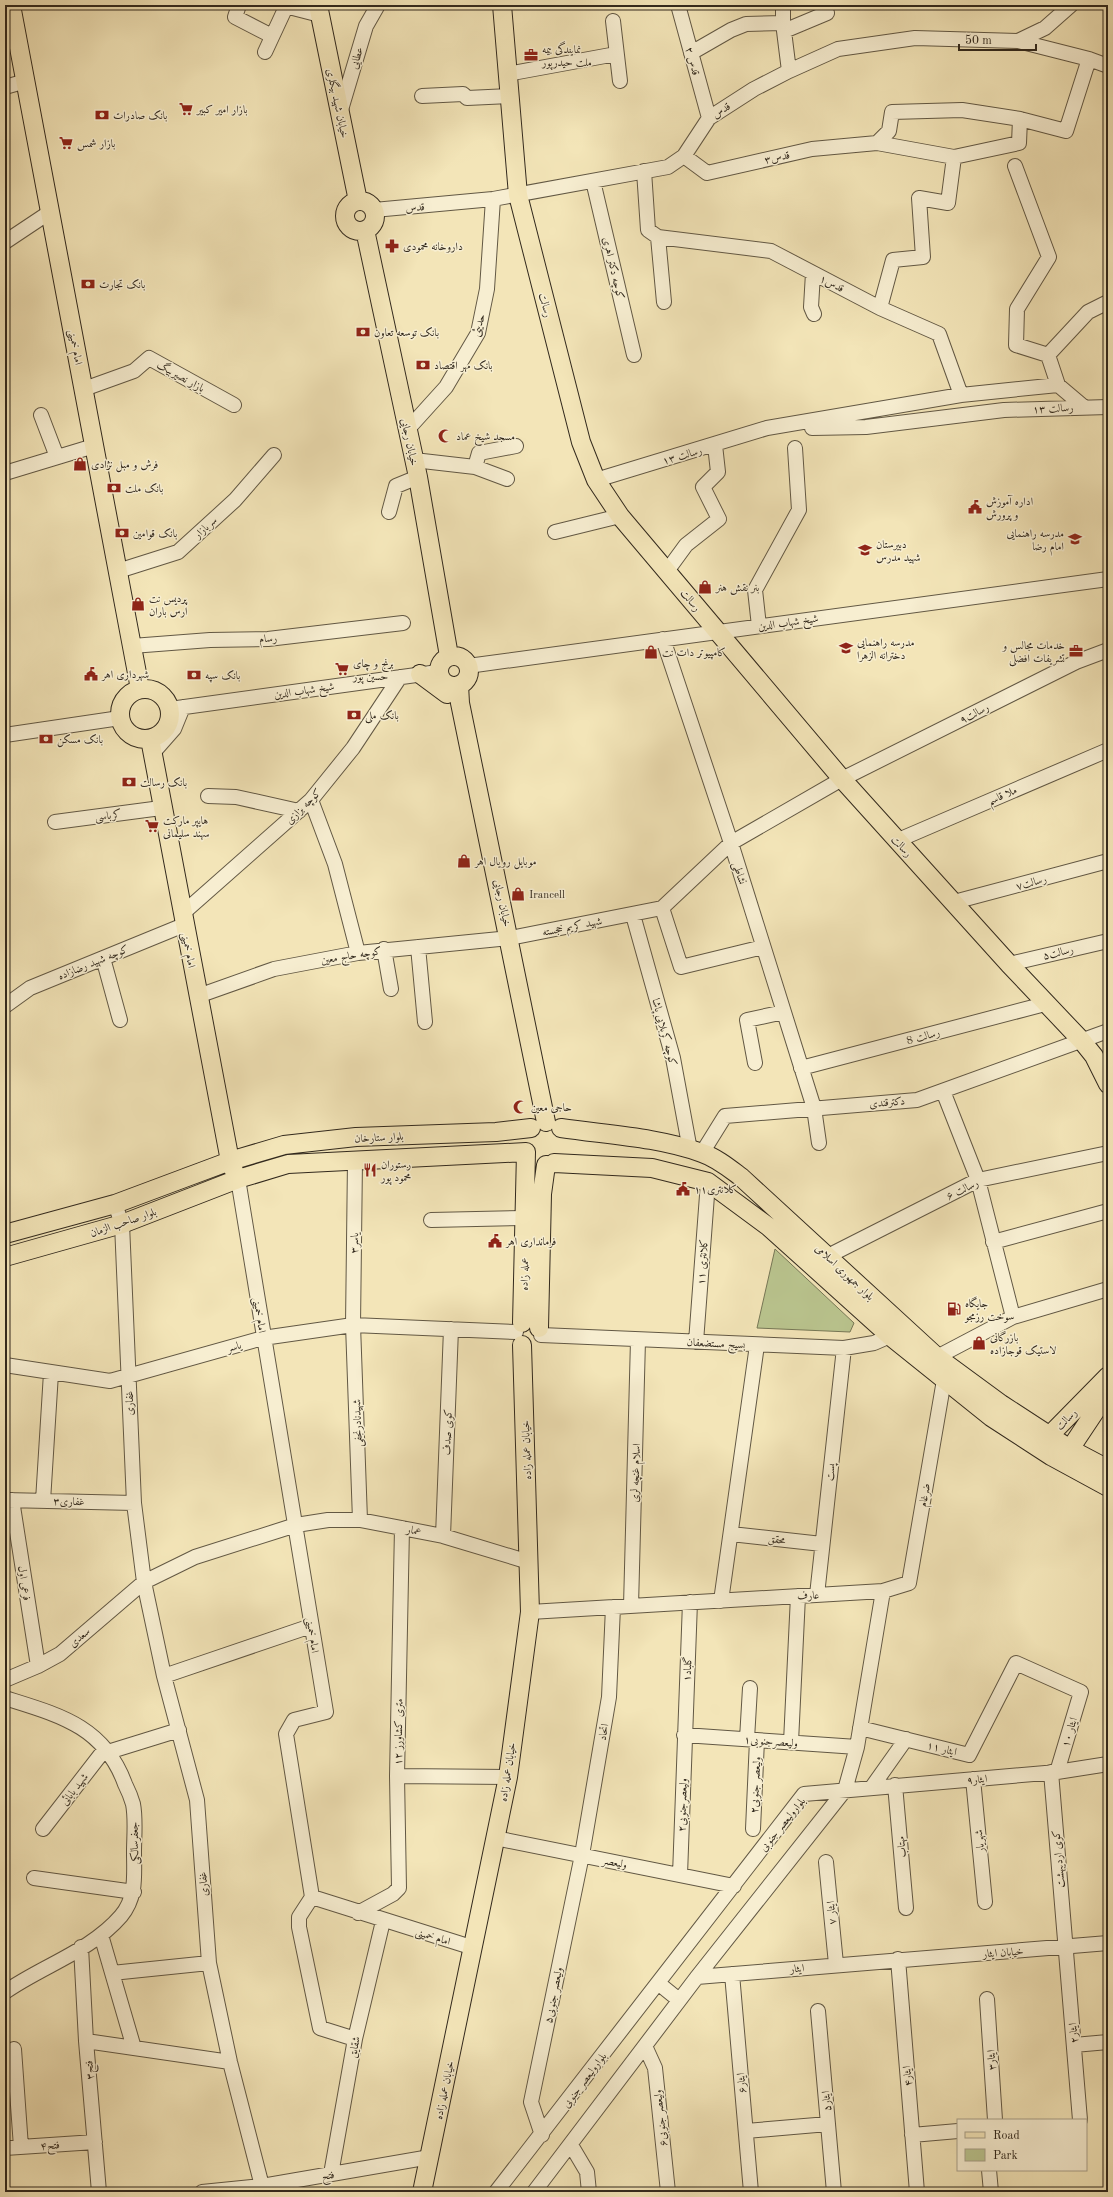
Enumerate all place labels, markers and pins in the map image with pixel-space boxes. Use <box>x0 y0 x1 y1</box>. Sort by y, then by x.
place label: نمایندگی بیمه ملت حیدرپور <box>541 41 592 70</box>
office icon: نمایندگی بیمه ملت حیدرپور <box>523 47 539 63</box>
supermarket icon: بازار امیر کبیر <box>178 101 194 117</box>
place label: بازار امیر کبیر <box>196 104 248 116</box>
bank icon: بانک صادرات <box>94 107 110 123</box>
place label: بانک صادرات <box>113 110 167 122</box>
supermarket icon: بازار شمس <box>58 135 74 151</box>
place label: بازار شمس <box>77 139 115 151</box>
pharmacy icon: داروخانه محمودی <box>384 238 400 254</box>
place label: داروخانه محمودی <box>403 242 463 253</box>
bank icon: بانک تجارت <box>80 276 96 292</box>
place label: بانک تجارت <box>99 279 145 291</box>
bank icon: بانک توسعه تعاون <box>355 324 371 340</box>
place label: بانک توسعه تعاون <box>374 327 439 339</box>
bank icon: بانک مهر اقتصاد <box>415 357 431 373</box>
place label: بانک مهر اقتصاد <box>434 360 493 373</box>
mosque icon: مسجد شیخ عماد <box>437 428 453 444</box>
place label: مسجد شیخ عماد <box>456 432 515 447</box>
shop icon: فرش و مبل نژادی <box>72 456 88 472</box>
place label: فرش و مبل نژادی <box>91 459 158 473</box>
bank icon: بانک ملت <box>106 480 122 496</box>
place label: بانک ملت <box>125 483 163 495</box>
place label: اداره آموزش و پرورش <box>986 494 1033 522</box>
public building icon: اداره آموزش و پرورش <box>967 499 983 515</box>
bank icon: بانک قوامین <box>114 525 130 541</box>
place label: بانک قوامین <box>133 528 177 540</box>
place label: مدرسه راهنمایی امام رضا <box>1007 529 1064 556</box>
school or university icon: مدرسه راهنمایی امام رضا <box>1067 531 1083 547</box>
place label: دبیرستان شهید مدرس <box>876 540 921 565</box>
school or university icon: دبیرستان شهید مدرس <box>857 542 873 558</box>
shop icon: بنر نقش هنر <box>697 579 713 595</box>
place label: بنر نقش هنر <box>715 583 759 595</box>
place label: پردیس نت ارس باران <box>149 594 188 618</box>
shop icon: پردیس نت ارس باران <box>130 596 146 612</box>
place label: مدرسه راهنمایی دخترانه الزهرا <box>857 638 914 663</box>
school or university icon: مدرسه راهنمایی دخترانه الزهرا <box>838 640 854 656</box>
place label: خدمات مجالس و تشریفات افضلی <box>1002 641 1065 667</box>
office icon: خدمات مجالس و تشریفات افضلی <box>1068 643 1084 659</box>
shop icon: کامپیوتر دات نت <box>643 644 659 660</box>
place label: کامپیوتر دات نت <box>662 647 726 660</box>
place label: برنج و چای حسین پور <box>352 658 394 684</box>
supermarket icon: برنج و چای حسین پور <box>334 661 350 677</box>
public building icon: شهرداری اهر <box>83 666 99 682</box>
bank icon: بانک سپه <box>186 667 202 683</box>
place label: شهرداری اهر <box>101 670 149 682</box>
place label: بانک سپه <box>205 670 240 683</box>
bank icon: بانک ملی <box>346 707 362 723</box>
place label: بانک ملی <box>365 710 399 724</box>
bank icon: بانک مسکن <box>38 731 54 747</box>
place label: بانک مسکن <box>57 734 103 748</box>
bank icon: بانک رسالت <box>121 774 137 790</box>
place label: بانک رسالت <box>140 777 187 789</box>
place label: هایپر مارکت سهند سلیمانی <box>163 815 210 841</box>
supermarket icon: هایپر مارکت سهند سلیمانی <box>144 818 160 834</box>
shop icon: موبایل رویال اهر <box>456 853 472 869</box>
place label: موبایل رویال اهر <box>474 857 536 870</box>
shop icon: Irancell <box>510 886 526 902</box>
place label: Irancell <box>529 890 565 901</box>
mosque icon: حاجی معین <box>512 1099 528 1115</box>
place label: حاجی معین <box>531 1103 572 1114</box>
place label: رستوران محمود پور <box>380 1160 411 1185</box>
restaurant icon: رستوران محمود پور <box>362 1162 378 1178</box>
public building icon: کلانتری۱۱ <box>675 1181 691 1197</box>
place label: کلانتری۱۱ <box>694 1184 737 1196</box>
public building icon: فرمانداری اهر <box>487 1233 503 1249</box>
place label: فرمانداری اهر <box>505 1237 556 1249</box>
place label: جایگاه سوخت رزمجو <box>964 1296 1014 1323</box>
fuel station icon: جایگاه سوخت رزمجو <box>946 1301 962 1317</box>
place label: بازرگانی لاستیک قوجازاده <box>990 1330 1056 1357</box>
shop icon: بازرگانی لاستیک قوجازاده <box>971 1335 987 1351</box>

